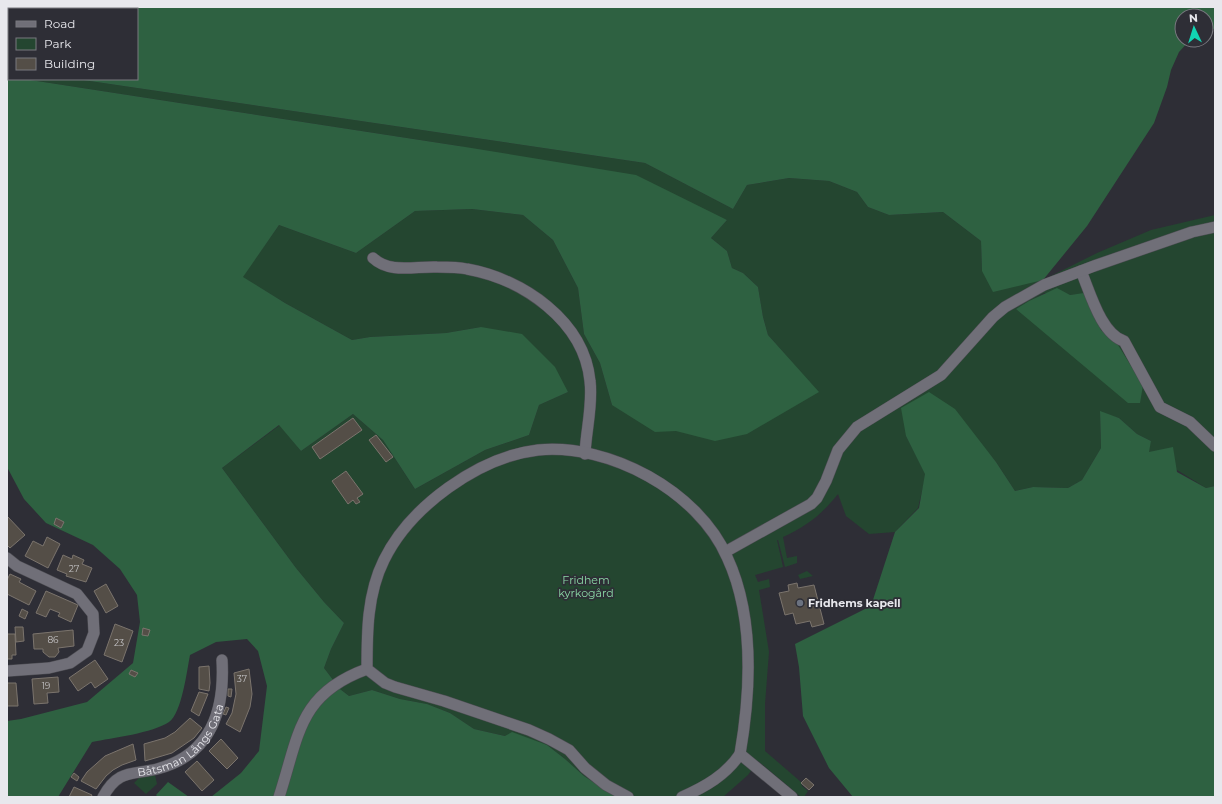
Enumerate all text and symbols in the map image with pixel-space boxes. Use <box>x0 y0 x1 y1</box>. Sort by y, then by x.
legend <box>8 8 138 80</box>
north arrow <box>1174 8 1214 48</box>
text: N <box>1188 11 1198 25</box>
text: Road <box>44 16 75 31</box>
text: Park <box>44 36 72 51</box>
text: Building <box>44 56 95 71</box>
house number: 27 <box>69 563 79 574</box>
park label: Fridhem kyrkogård <box>558 573 614 600</box>
place label: Fridhems kapell <box>808 596 901 610</box>
marker: Fridhems kapell <box>795 598 805 608</box>
house number: 86 <box>47 634 59 645</box>
house number: 23 <box>114 637 124 648</box>
house number: 37 <box>237 673 247 684</box>
house number: 19 <box>42 680 51 691</box>
street label: Båtsman Långs Gata <box>136 703 226 779</box>

